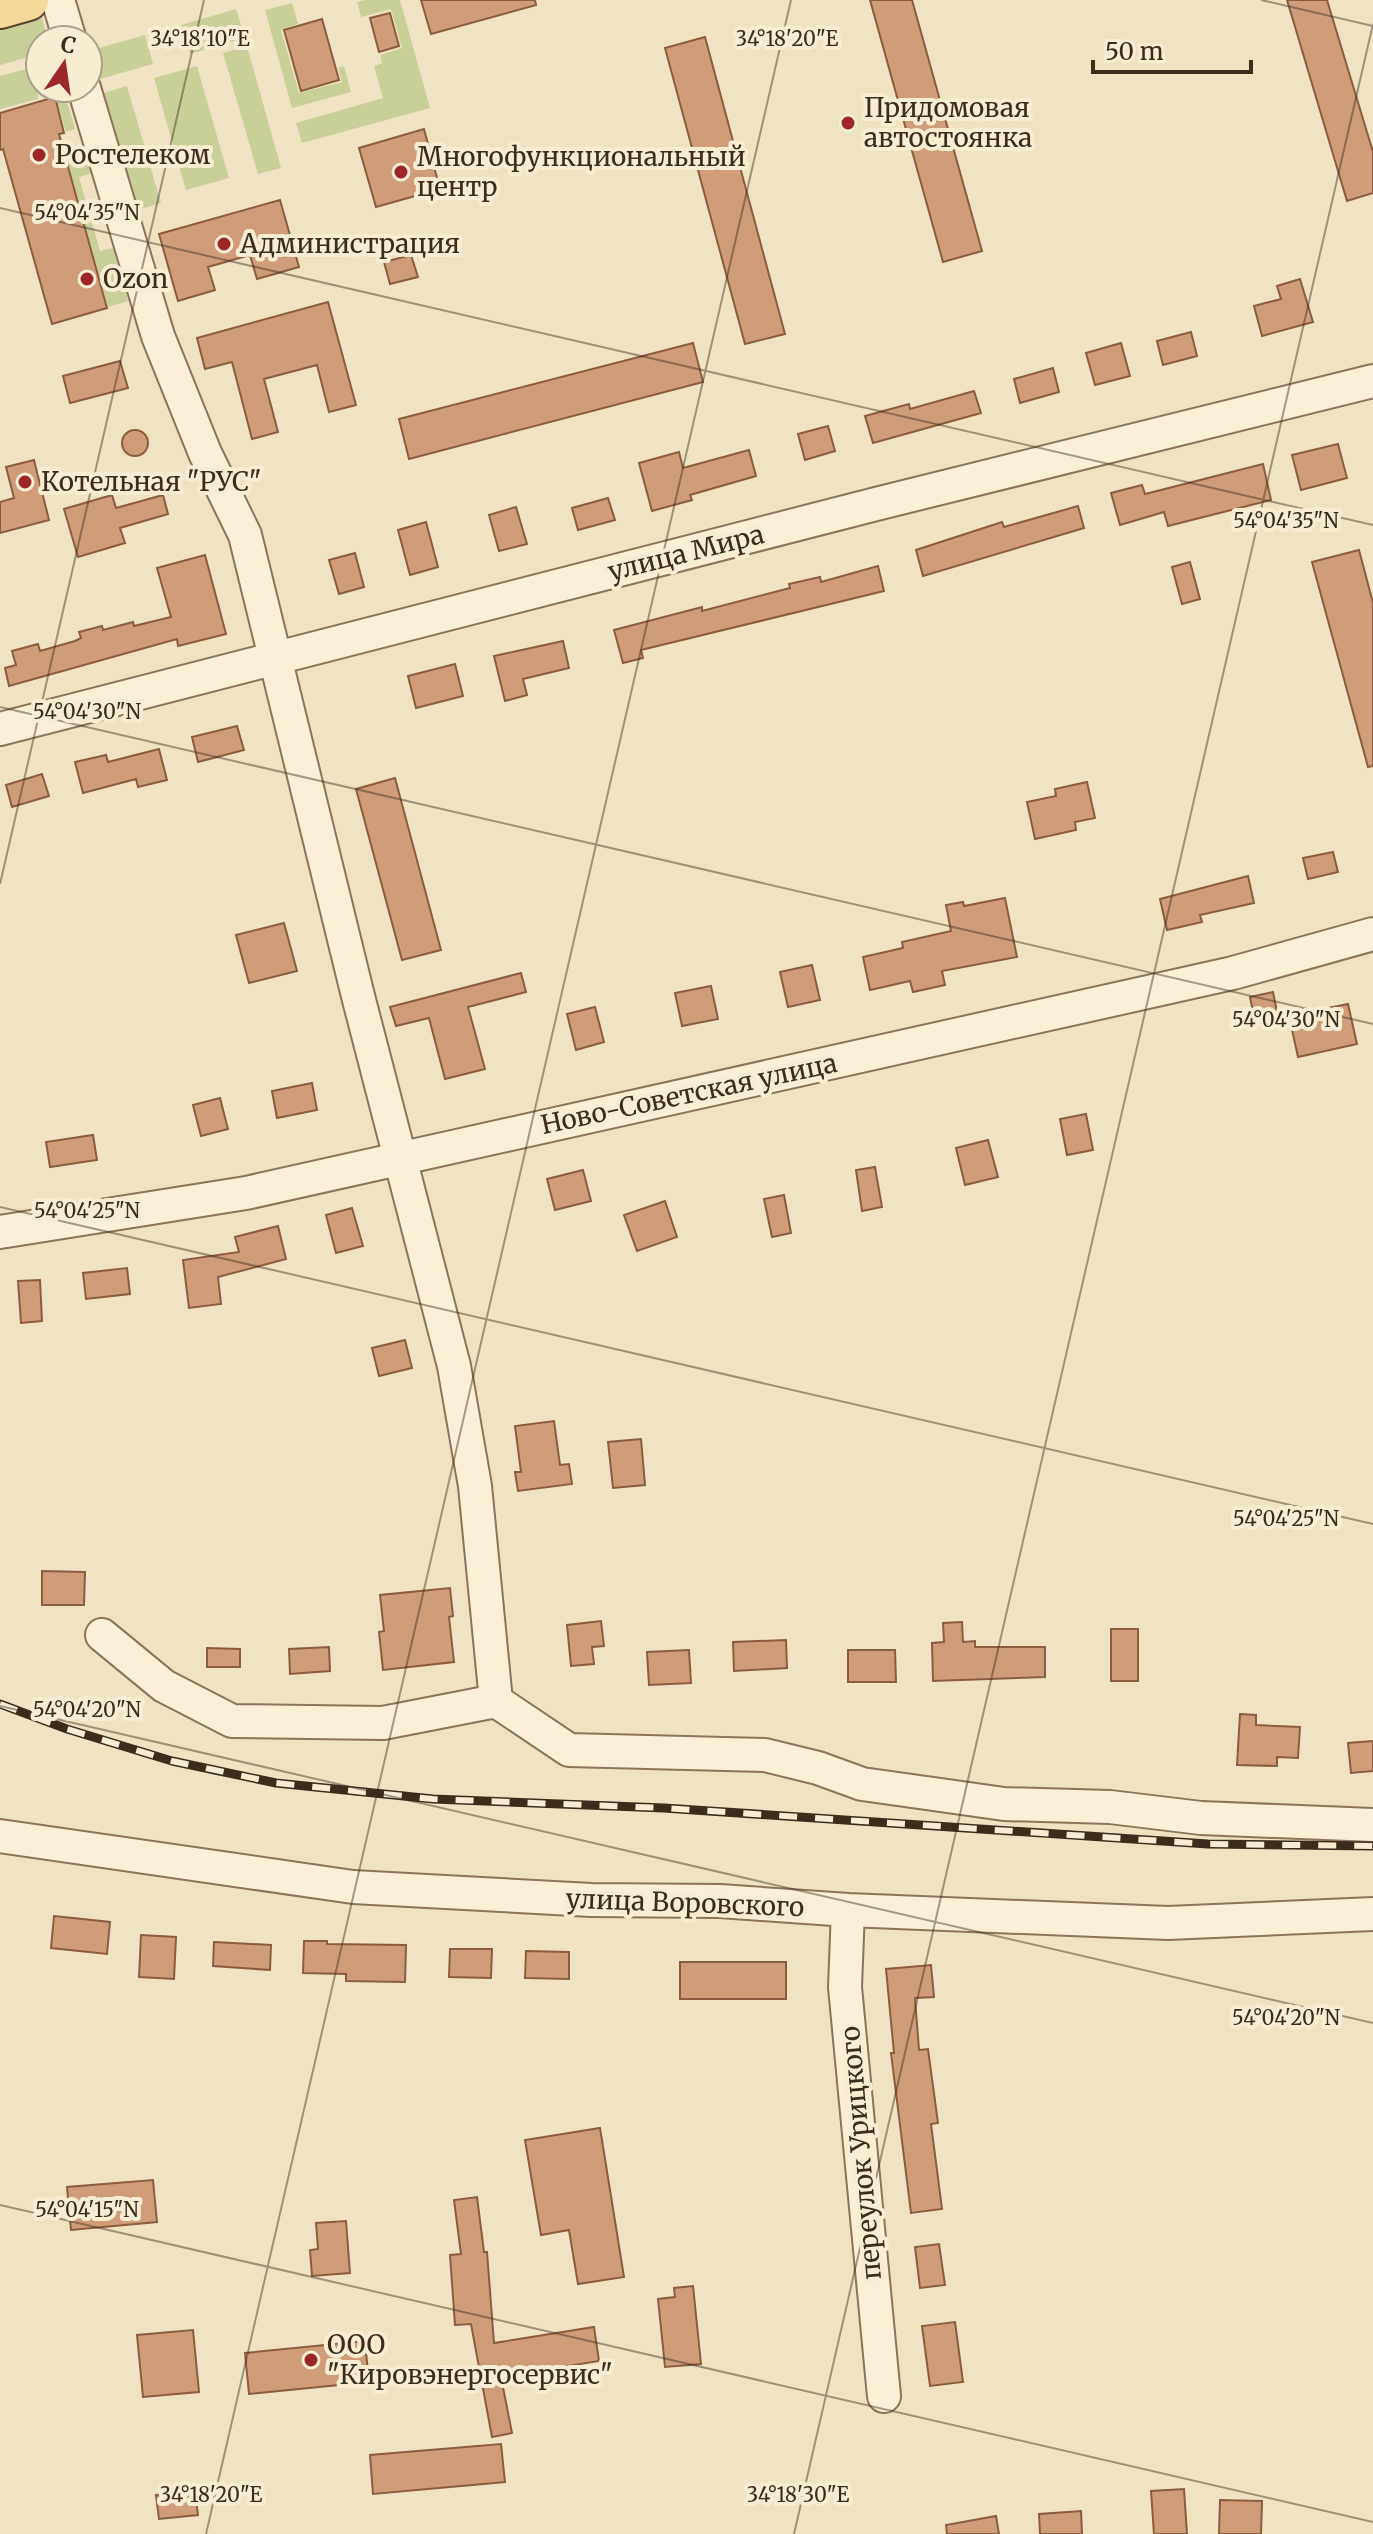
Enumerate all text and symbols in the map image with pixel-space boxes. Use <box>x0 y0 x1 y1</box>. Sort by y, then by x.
north arrow <box>24 24 104 104</box>
scale bar <box>1093 24 1251 74</box>
text: 34°18'10"E <box>150 26 250 51</box>
text: 34°18'20"E <box>736 26 839 51</box>
text: С <box>58 29 79 60</box>
text: 50 m <box>1105 36 1164 67</box>
place label: Придомовая автостоянка <box>864 91 1032 154</box>
marker: Придомовая автостоянка <box>839 114 857 132</box>
place label: Ростелеком <box>55 138 210 171</box>
place label: Многофункциональный центр <box>417 140 746 203</box>
marker: Ростелеком <box>30 146 48 164</box>
marker: Многофункциональный центр <box>392 163 410 181</box>
text: 54°04'35"N <box>34 200 140 225</box>
place label: Администрация <box>239 227 460 260</box>
marker: Администрация <box>215 235 233 253</box>
place label: Ozon <box>103 262 168 295</box>
marker: Ozon <box>78 270 96 288</box>
place label: Котельная "РУС" <box>41 465 262 498</box>
marker: Котельная "РУС" <box>16 473 34 491</box>
text: 54°04'35"N <box>1233 508 1339 533</box>
street label: улица Мира <box>604 517 767 588</box>
text: 54°04'30"N <box>33 699 141 724</box>
text: 54°04'30"N <box>1232 1007 1340 1032</box>
street label: Ново-Советская улица <box>538 1046 840 1141</box>
text: 54°04'25"N <box>34 1198 141 1223</box>
text: 54°04'25"N <box>1233 1506 1340 1531</box>
text: 54°04'20"N <box>33 1697 142 1722</box>
street label: улица Воровского <box>565 1882 805 1923</box>
text: 54°04'20"N <box>1232 2005 1341 2030</box>
street label: переулок Урицкого <box>833 2025 888 2281</box>
text: 54°04'15"N <box>35 2197 139 2222</box>
place label: ООО "Кировэнергосервис" <box>327 2328 613 2391</box>
marker: ООО "Кировэнергосервис" <box>302 2351 320 2369</box>
text: 34°18'20"E <box>160 2482 263 2507</box>
text: 34°18'30"E <box>747 2482 849 2507</box>

